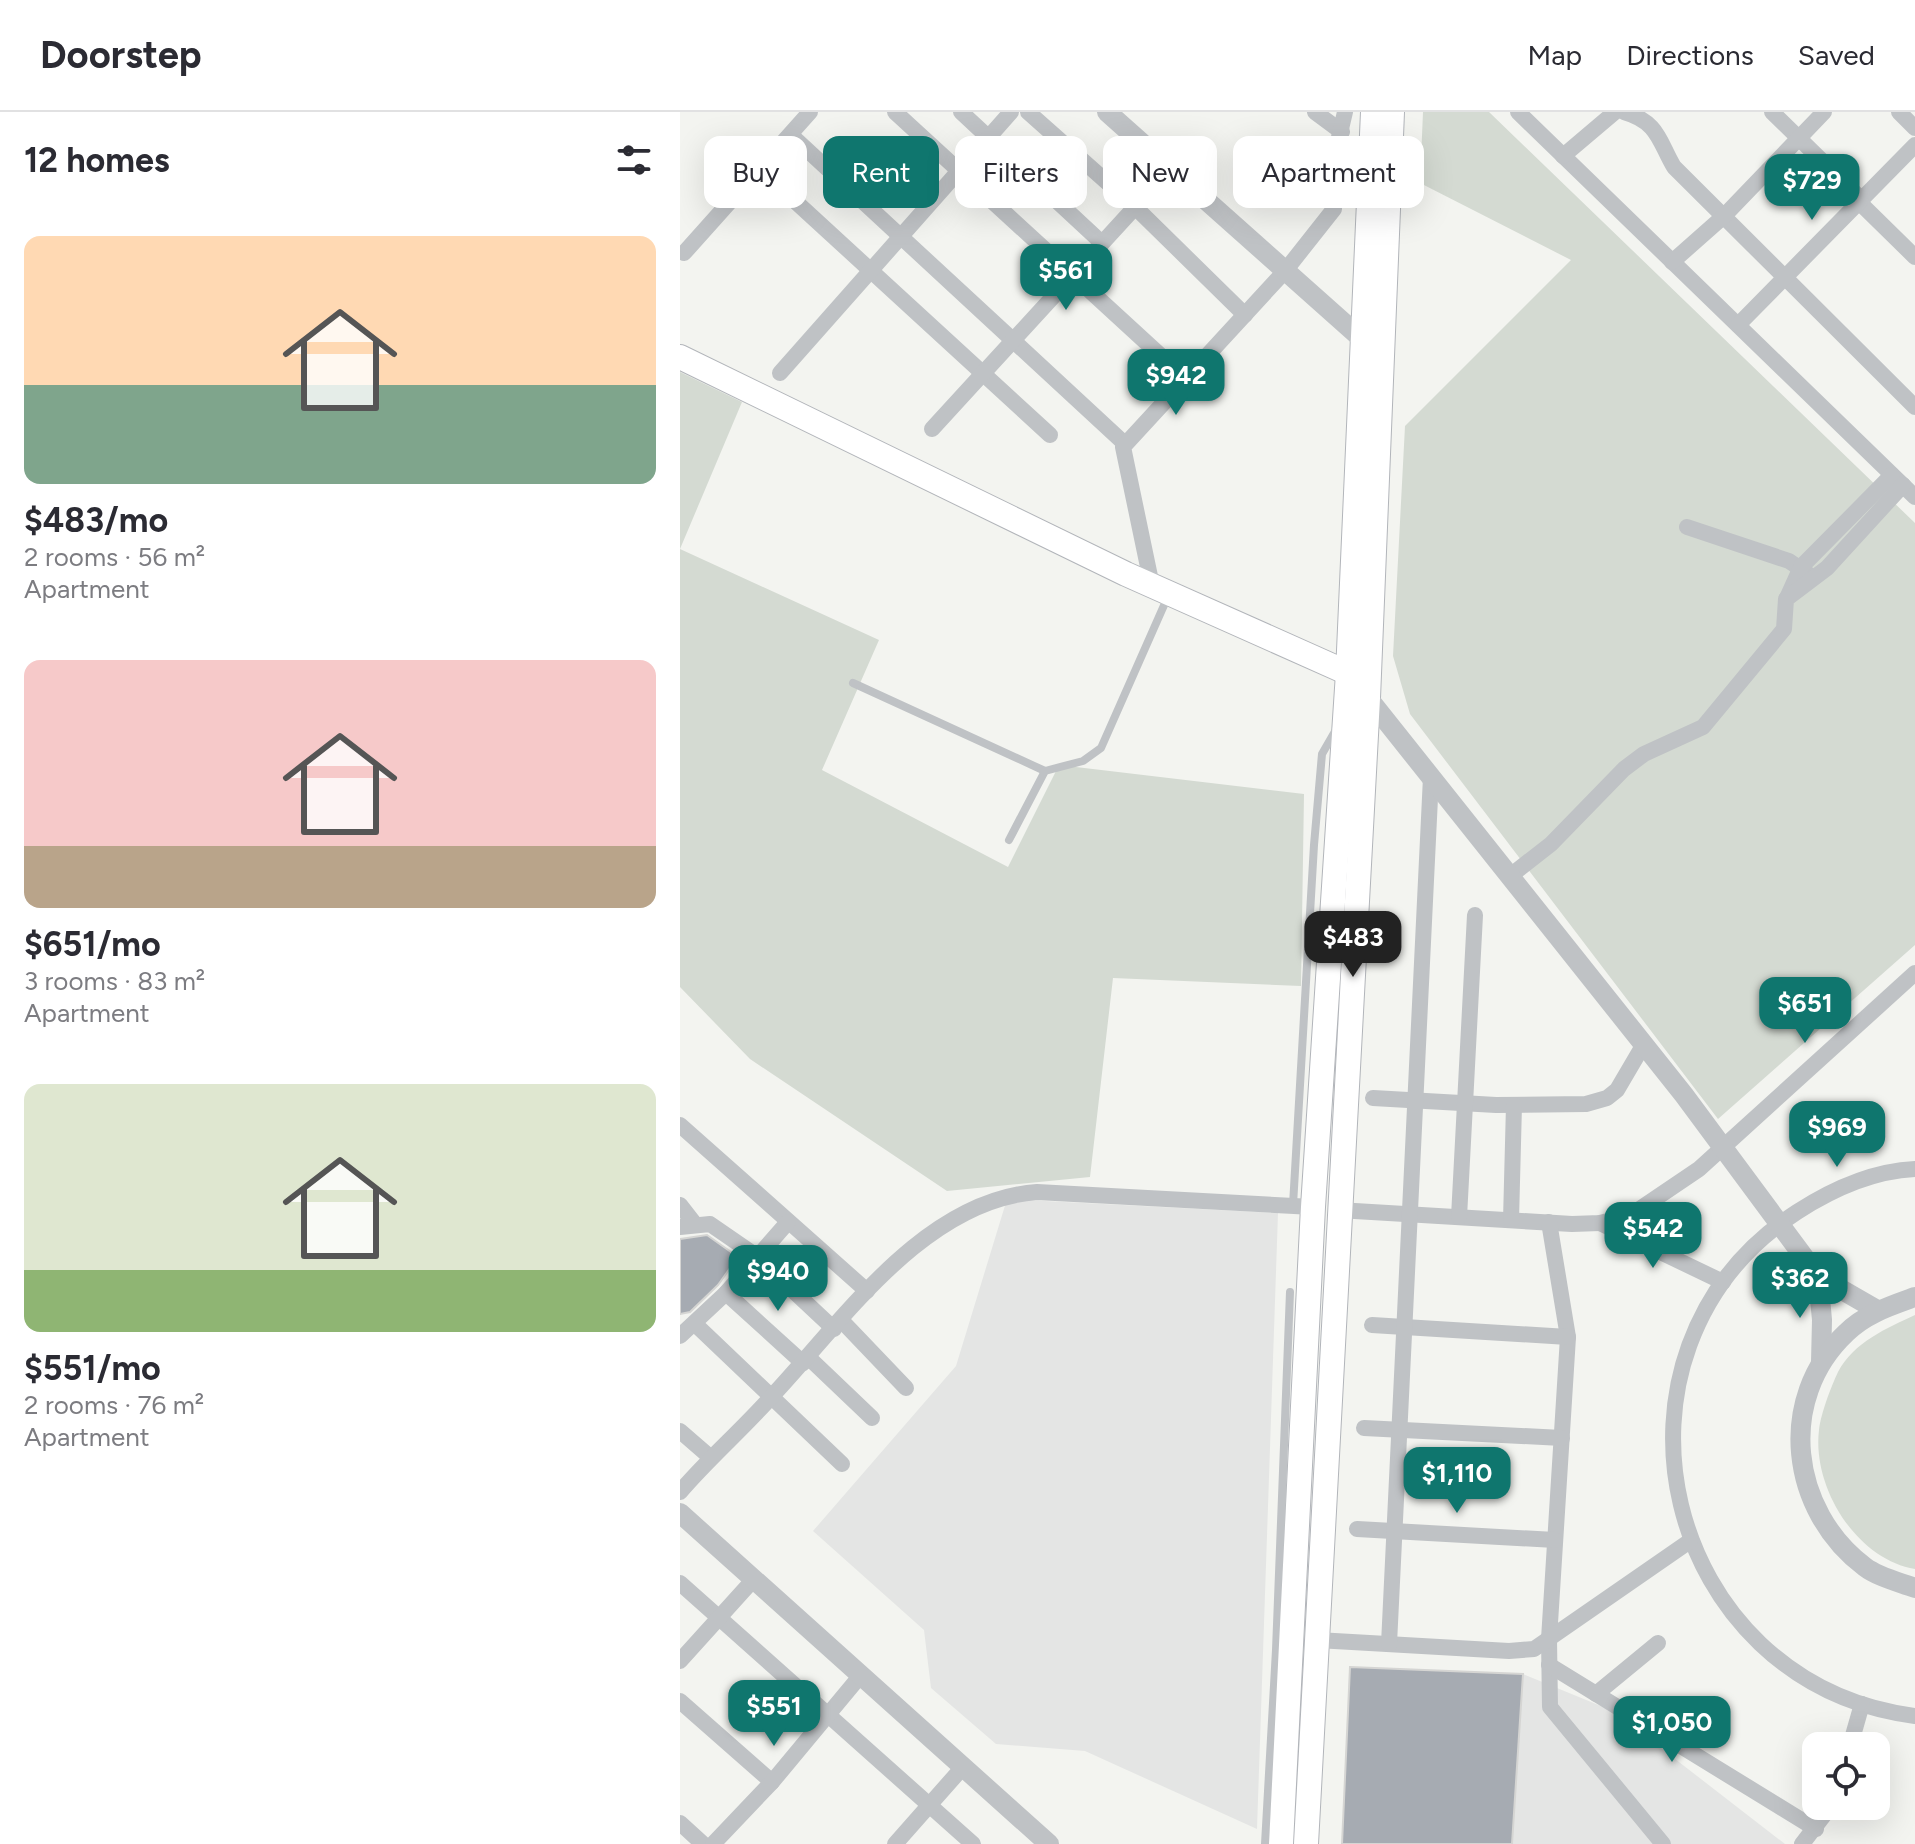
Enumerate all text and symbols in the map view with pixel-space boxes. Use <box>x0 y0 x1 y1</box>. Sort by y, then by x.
text: Doorstep <box>40 32 202 78</box>
text: Map <box>1528 38 1582 72</box>
text: Directions <box>1626 38 1754 72</box>
text: Saved <box>1798 38 1875 72</box>
chip: Buy <box>704 136 807 208</box>
chip: Rent <box>823 136 939 208</box>
chip: Filters <box>955 136 1087 208</box>
chip: New <box>1103 136 1217 208</box>
chip: Apartment <box>1233 136 1424 208</box>
icon: filters <box>612 138 656 182</box>
text: 12 homes <box>24 140 170 181</box>
pin: $729 <box>1765 154 1859 222</box>
text: $729 <box>1783 164 1842 196</box>
pin: $561 <box>1019 244 1113 312</box>
text: $561 <box>1038 254 1094 286</box>
icon: home <box>268 288 412 432</box>
pin: $942 <box>1129 349 1223 417</box>
text: $942 <box>1146 359 1207 391</box>
text: $483/mo <box>24 500 168 541</box>
text: 2 rooms · 56 m² <box>24 541 205 573</box>
text: Apartment <box>24 573 150 605</box>
icon: home <box>268 712 412 856</box>
pin: $483 <box>1306 911 1400 979</box>
text: $483 <box>1322 921 1384 953</box>
text: $651/mo <box>24 924 161 965</box>
text: 3 rooms · 83 m² <box>24 965 205 997</box>
pin: $651 <box>1758 977 1852 1045</box>
text: $651 <box>1777 987 1833 1019</box>
text: Apartment <box>24 997 150 1029</box>
pin: $969 <box>1790 1101 1884 1169</box>
text: $969 <box>1807 1111 1867 1143</box>
icon: home <box>268 1136 412 1280</box>
pin: $542 <box>1606 1202 1700 1270</box>
text: $542 <box>1622 1212 1684 1244</box>
pin: $940 <box>731 1245 825 1313</box>
pin: $362 <box>1753 1252 1847 1320</box>
text: $940 <box>747 1255 809 1287</box>
text: $362 <box>1771 1262 1830 1294</box>
text: $551/mo <box>24 1348 161 1389</box>
text: 2 rooms · 76 m² <box>24 1389 204 1421</box>
text: Apartment <box>24 1421 150 1453</box>
pin: $1,110 <box>1392 1447 1522 1515</box>
text: $1,110 <box>1422 1457 1492 1489</box>
pin: $551 <box>727 1680 821 1748</box>
text: $551 <box>746 1690 802 1722</box>
pin: $1,050 <box>1607 1696 1737 1764</box>
text: $1,050 <box>1632 1706 1712 1738</box>
map controls <box>1802 1732 1890 1820</box>
button: locate <box>1802 1732 1890 1820</box>

